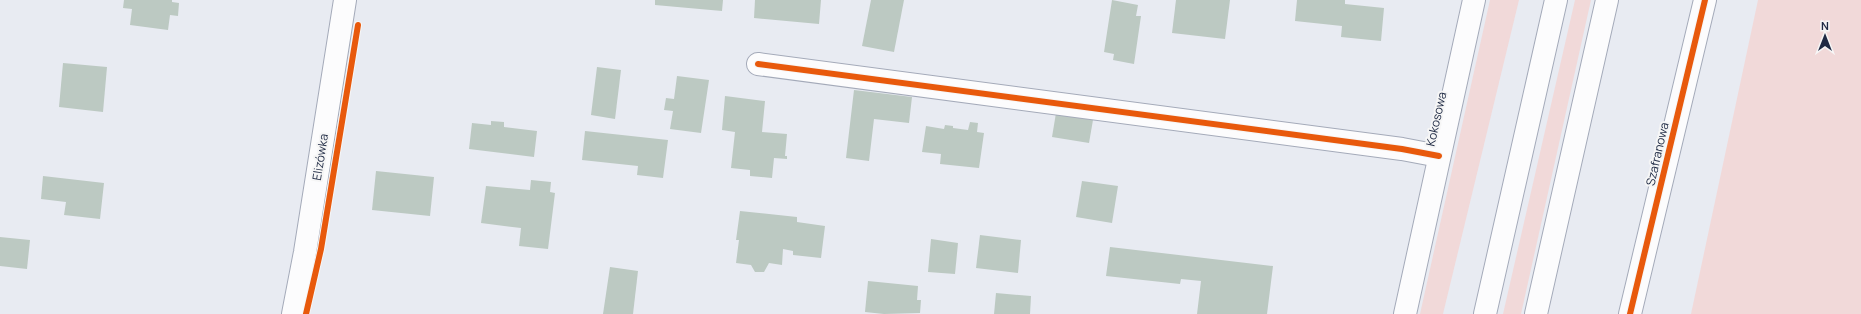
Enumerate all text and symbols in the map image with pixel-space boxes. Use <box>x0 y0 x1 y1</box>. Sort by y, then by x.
north arrow <box>1805 16 1845 56</box>
text: N <box>1821 18 1829 33</box>
street label: Kokosowa <box>1421 90 1451 148</box>
street label: Szafranowa <box>1641 121 1673 187</box>
street label: Elizówka <box>308 132 332 182</box>

